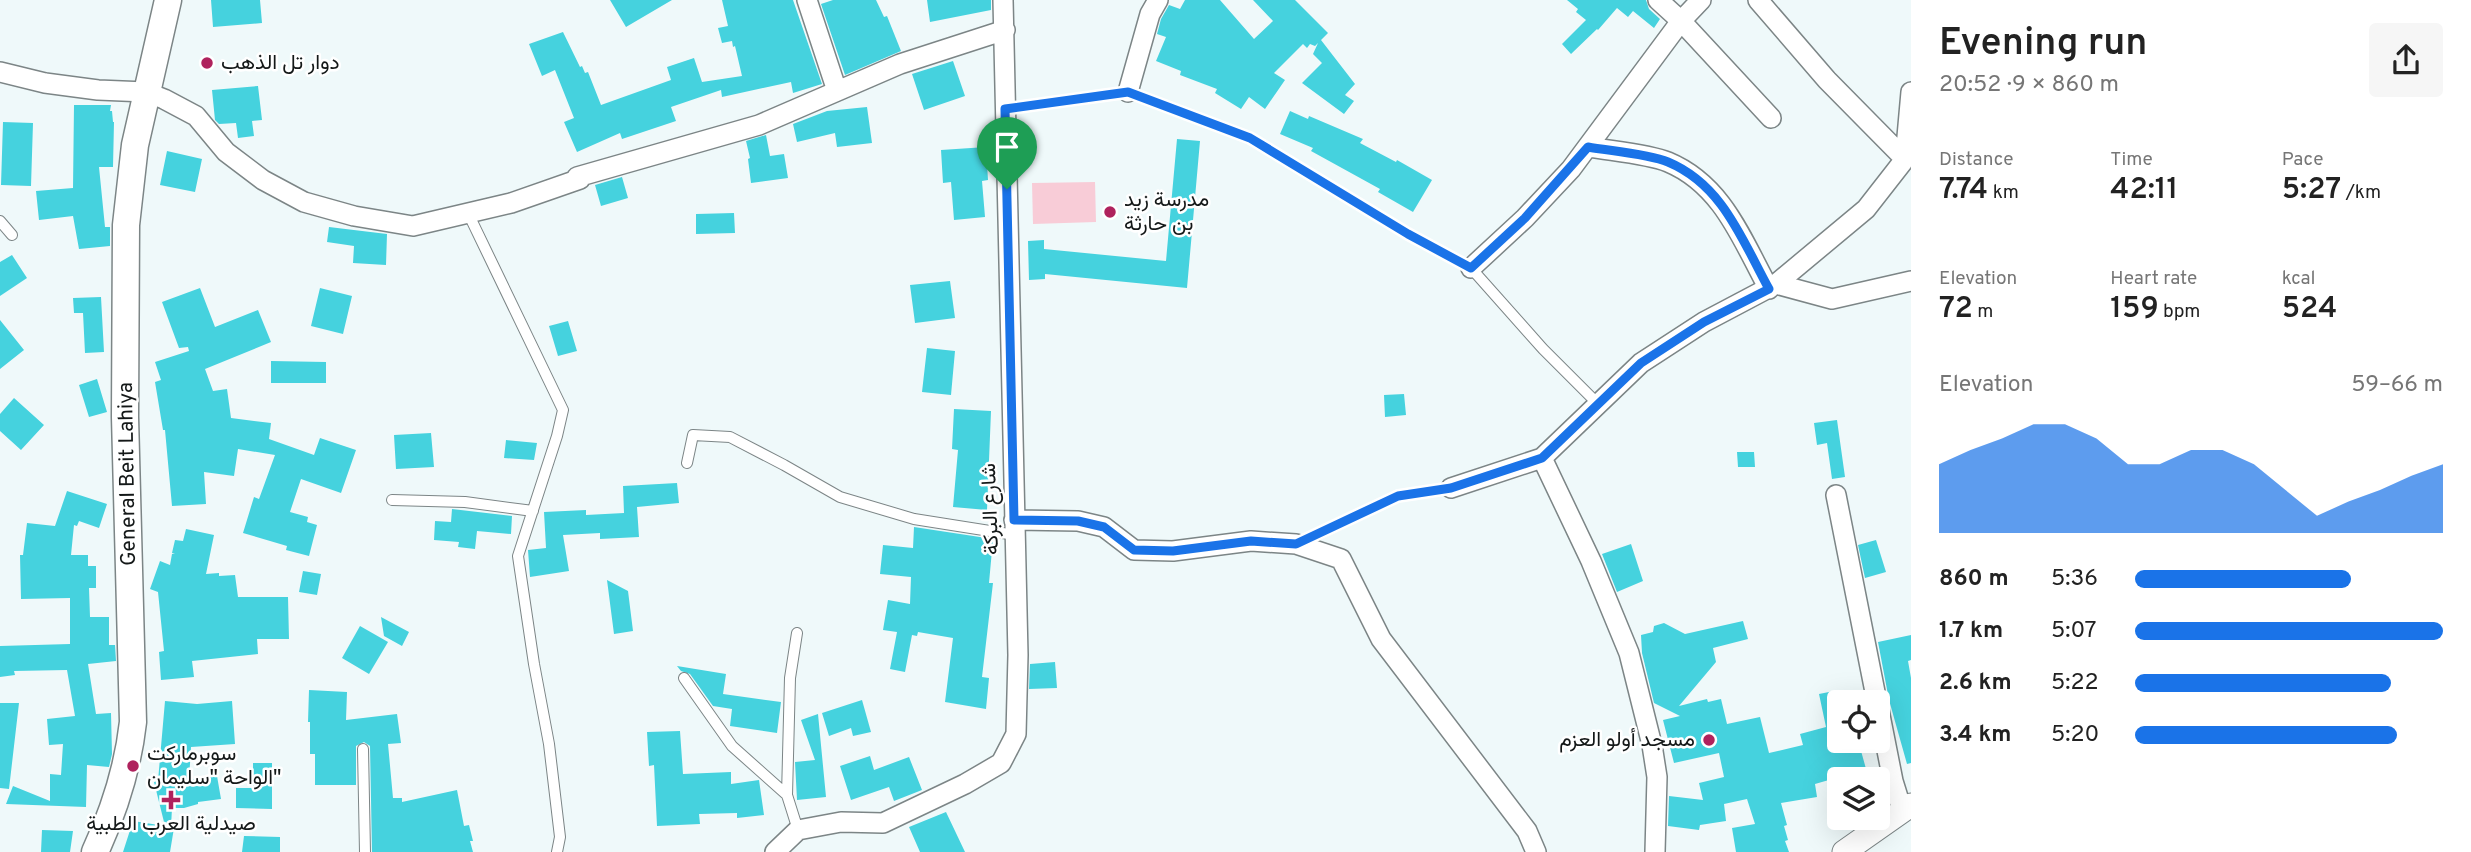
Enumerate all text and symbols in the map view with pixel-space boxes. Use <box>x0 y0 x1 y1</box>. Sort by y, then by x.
text: Evening run <box>1939 20 2147 69</box>
button: share <box>2369 23 2443 97</box>
place label: دوار تل الذهب <box>221 50 340 77</box>
marker: دوار تل الذهب <box>199 55 215 71</box>
text: 20:52 · 9 × 860 m <box>1939 71 2119 100</box>
pin <box>977 117 1037 189</box>
icon: arrive <box>988 128 1026 166</box>
text: Distance <box>1939 148 2014 172</box>
text: Time <box>2110 148 2153 172</box>
text: Pace <box>2282 148 2323 172</box>
text: 7.74 <box>1939 172 1988 209</box>
text: 42:11 <box>2110 172 2178 209</box>
text: 5:27 <box>2282 172 2341 209</box>
text: km <box>1988 181 2019 205</box>
text: /km <box>2341 181 2381 205</box>
place label: مدرسة زيد بن حارثة <box>1124 187 1209 238</box>
marker: مدرسة زيد بن حارثة <box>1102 204 1118 220</box>
text: Elevation <box>1939 267 2017 291</box>
text: Heart rate <box>2110 267 2197 291</box>
text: kcal <box>2282 267 2315 291</box>
text: 72 <box>1939 291 1973 328</box>
text: 159 <box>2110 291 2159 328</box>
text: 524 <box>2282 291 2337 328</box>
text: m <box>1973 300 1993 324</box>
text: bpm <box>2159 300 2200 324</box>
text: Elevation <box>1939 371 2034 400</box>
text: 59–66 m <box>2351 371 2443 400</box>
street label: General Beit Lahiya <box>113 382 143 566</box>
street label: شارع البركة <box>976 463 1006 555</box>
text: 860 m <box>1939 565 2009 594</box>
text: 5:36 <box>2051 565 2098 594</box>
text: 1.7 km <box>1939 617 2003 646</box>
text: 5:07 <box>2051 617 2097 646</box>
text: 2.6 km <box>1939 669 2012 698</box>
text: 5:22 <box>2051 669 2099 698</box>
map controls <box>1827 690 1890 830</box>
button: locate <box>1827 690 1890 753</box>
text: 3.4 km <box>1939 721 2011 750</box>
text: 5:20 <box>2051 721 2099 750</box>
place label: مسجد أولو العزم <box>1559 727 1695 754</box>
marker: مسجد أولو العزم <box>1701 732 1717 748</box>
place label: سوبرماركت الواحة "سليمان" <box>147 741 282 792</box>
marker: سوبرماركت الواحة "سليمان" <box>125 758 141 774</box>
button: layers <box>1827 767 1890 830</box>
marker: صيدلية العرب الطبية <box>163 792 179 808</box>
place label: صيدلية العرب الطبية <box>86 811 256 838</box>

